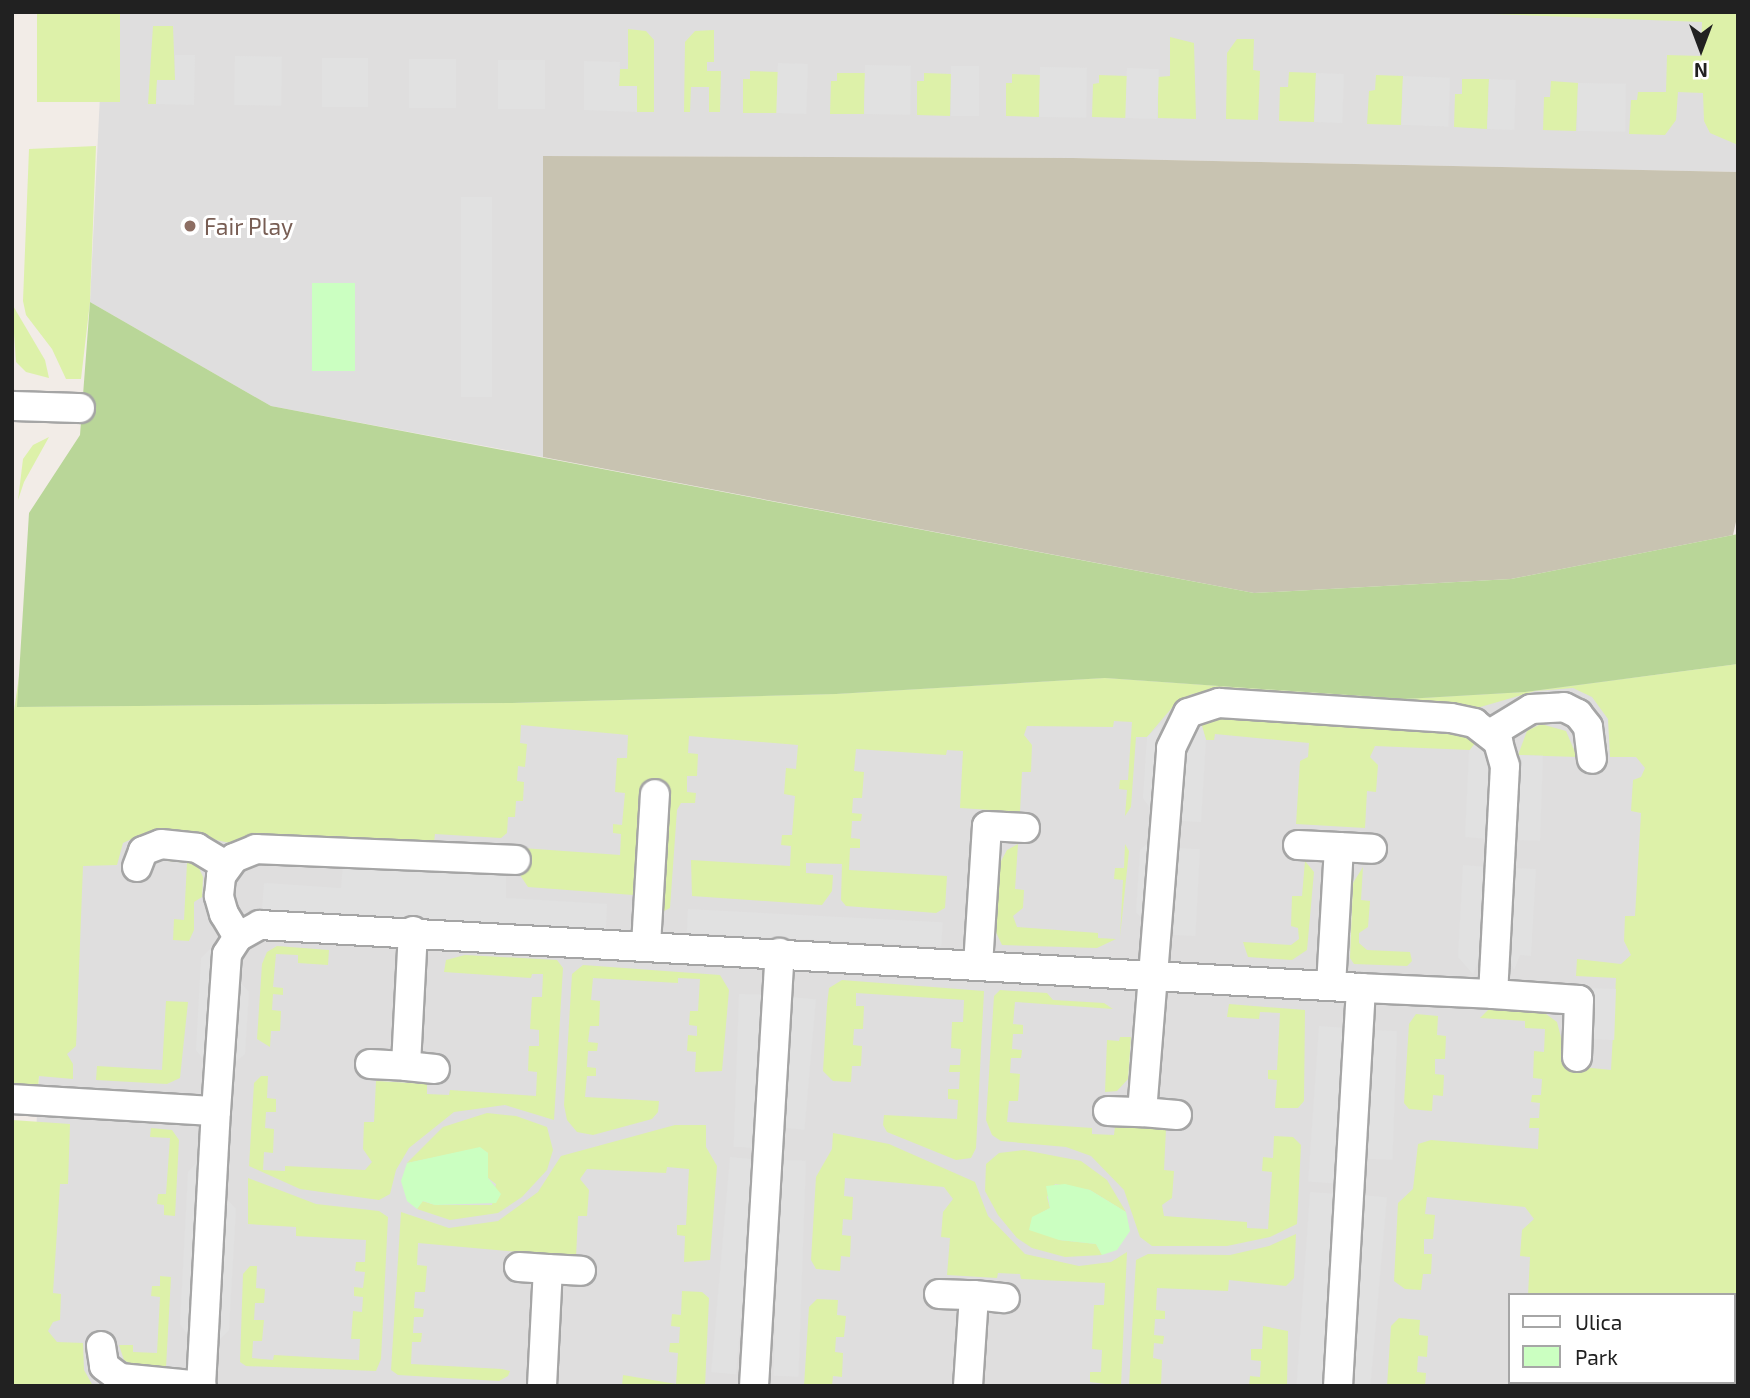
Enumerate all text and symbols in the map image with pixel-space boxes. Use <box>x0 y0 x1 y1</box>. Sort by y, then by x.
north arrow <box>1666 14 1736 84</box>
text: N <box>1694 59 1708 82</box>
place label: Fair Play <box>204 212 294 240</box>
marker: Fair Play <box>182 218 198 234</box>
legend <box>1508 1293 1736 1384</box>
text: Ulica <box>1575 1309 1622 1334</box>
text: Park <box>1575 1344 1618 1369</box>

